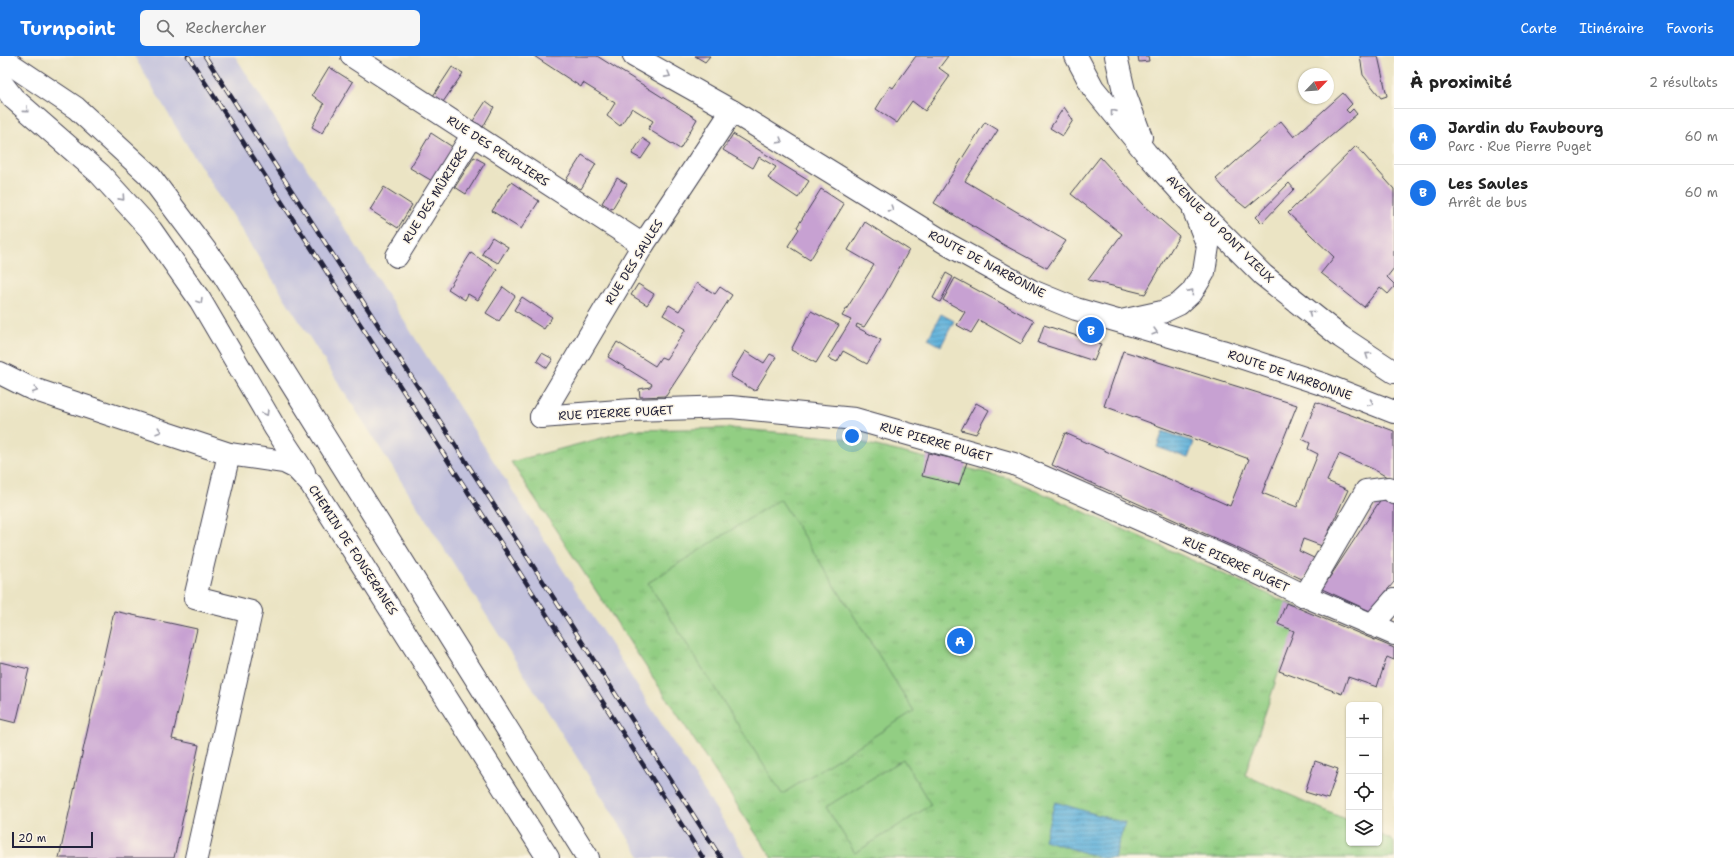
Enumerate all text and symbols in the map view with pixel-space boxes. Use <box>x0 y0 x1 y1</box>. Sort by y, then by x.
search box <box>140 10 420 46</box>
text: Turnpoint <box>20 16 116 41</box>
icon: search <box>154 17 176 39</box>
text: Rechercher <box>186 18 267 38</box>
text: Carte <box>1520 19 1557 37</box>
text: Itinéraire <box>1579 19 1644 37</box>
text: Favoris <box>1666 19 1714 37</box>
north arrow <box>1298 68 1334 104</box>
one-way arrow <box>664 70 671 78</box>
text: À proximité <box>1410 71 1512 93</box>
text: 2 résultats <box>1649 74 1718 91</box>
one-way arrow <box>21 105 29 112</box>
one-way arrow <box>1111 109 1118 117</box>
street label: RUE DES PEUPLIERS <box>444 112 552 190</box>
text: Jardin du Faubourg <box>1448 118 1603 138</box>
text: A <box>1418 128 1428 145</box>
text: 60 m <box>1685 128 1718 145</box>
one-way arrow <box>776 136 783 143</box>
text: Parc · Rue Pierre Puget <box>1448 138 1592 155</box>
street label: RUE DES MÛRIERS <box>399 143 471 246</box>
street label: AVENUE DU PONT VIEUX <box>1163 172 1278 287</box>
text: Les Saules <box>1448 174 1528 194</box>
text: B <box>1419 184 1427 201</box>
text: 60 m <box>1685 184 1718 201</box>
one-way arrow <box>117 193 124 201</box>
text: Arrêt de bus <box>1448 194 1527 211</box>
one-way arrow <box>887 205 894 212</box>
street label: RUE DES SAULES <box>601 216 667 308</box>
street label: ROUTE DE NARBONNE <box>926 226 1048 302</box>
one-way arrow <box>1186 289 1193 297</box>
one-way arrow <box>195 297 203 304</box>
one-way arrow <box>1308 311 1315 318</box>
pin: B <box>1078 315 1104 345</box>
one-way arrow <box>1151 327 1158 336</box>
street label: ROUTE DE NARBONNE <box>1226 346 1354 404</box>
one-way arrow <box>1365 353 1372 360</box>
one-way arrow <box>32 385 39 393</box>
one-way arrow <box>1368 399 1375 407</box>
street label: RUE PIERRE PUGET <box>558 402 675 424</box>
one-way arrow <box>262 409 269 416</box>
street label: RUE PIERRE PUGET <box>878 418 994 466</box>
one-way arrow <box>155 426 162 435</box>
your location <box>842 426 862 446</box>
street label: CHEMIN DE FONSERANES <box>305 482 401 618</box>
street label: RUE PIERRE PUGET <box>1180 532 1292 596</box>
pin: A <box>947 626 973 656</box>
map controls <box>1346 702 1382 846</box>
button: + <box>1346 702 1382 738</box>
button: − <box>1346 738 1382 774</box>
button: locate <box>1346 774 1382 810</box>
button: layers <box>1346 810 1382 846</box>
scale bar <box>12 830 93 849</box>
text: 20 m <box>18 831 46 846</box>

